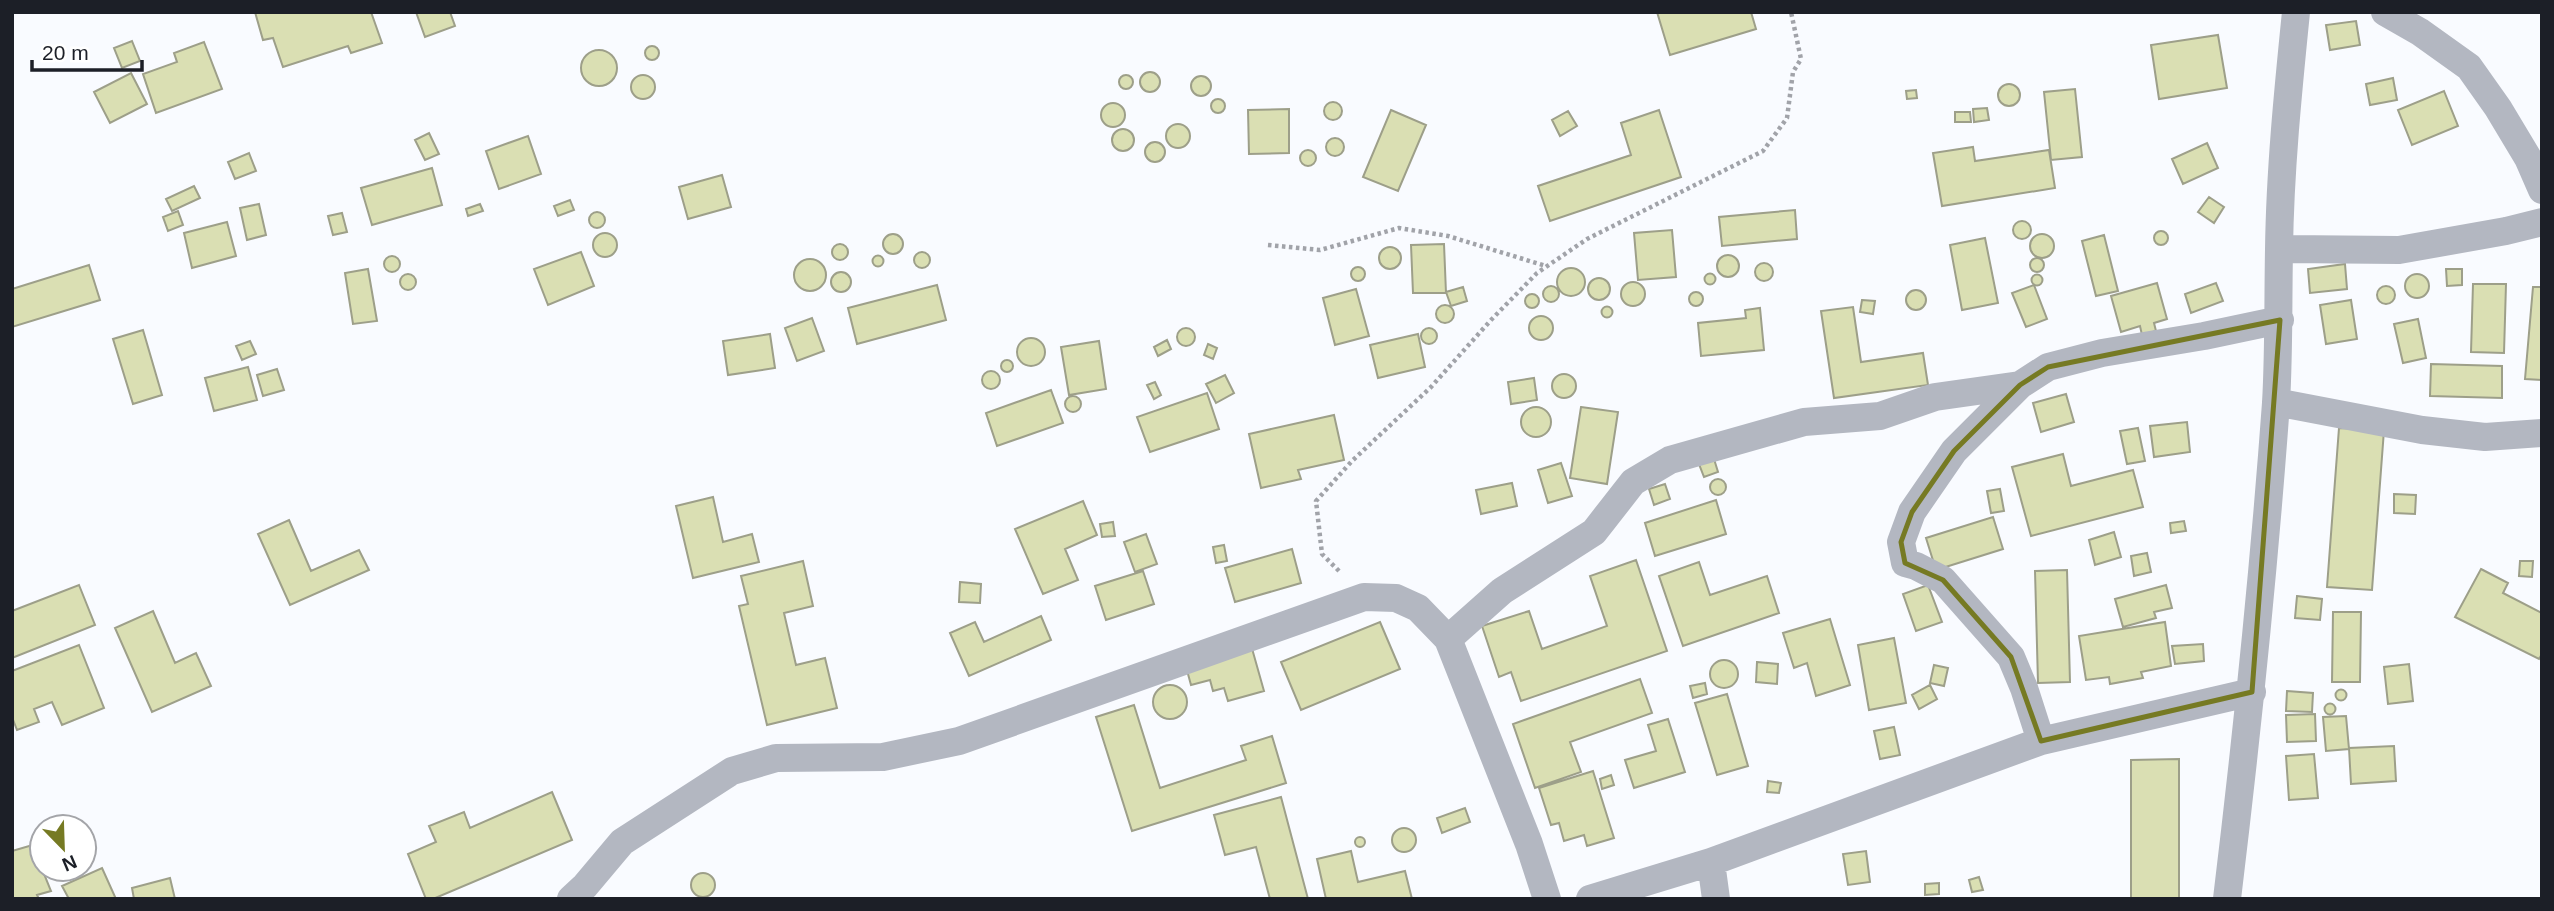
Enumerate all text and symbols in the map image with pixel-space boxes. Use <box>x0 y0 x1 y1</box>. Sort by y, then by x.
scale bar <box>32 28 142 72</box>
text: 20 m <box>42 41 89 64</box>
north arrow <box>28 813 98 883</box>
text: N <box>59 851 80 876</box>

